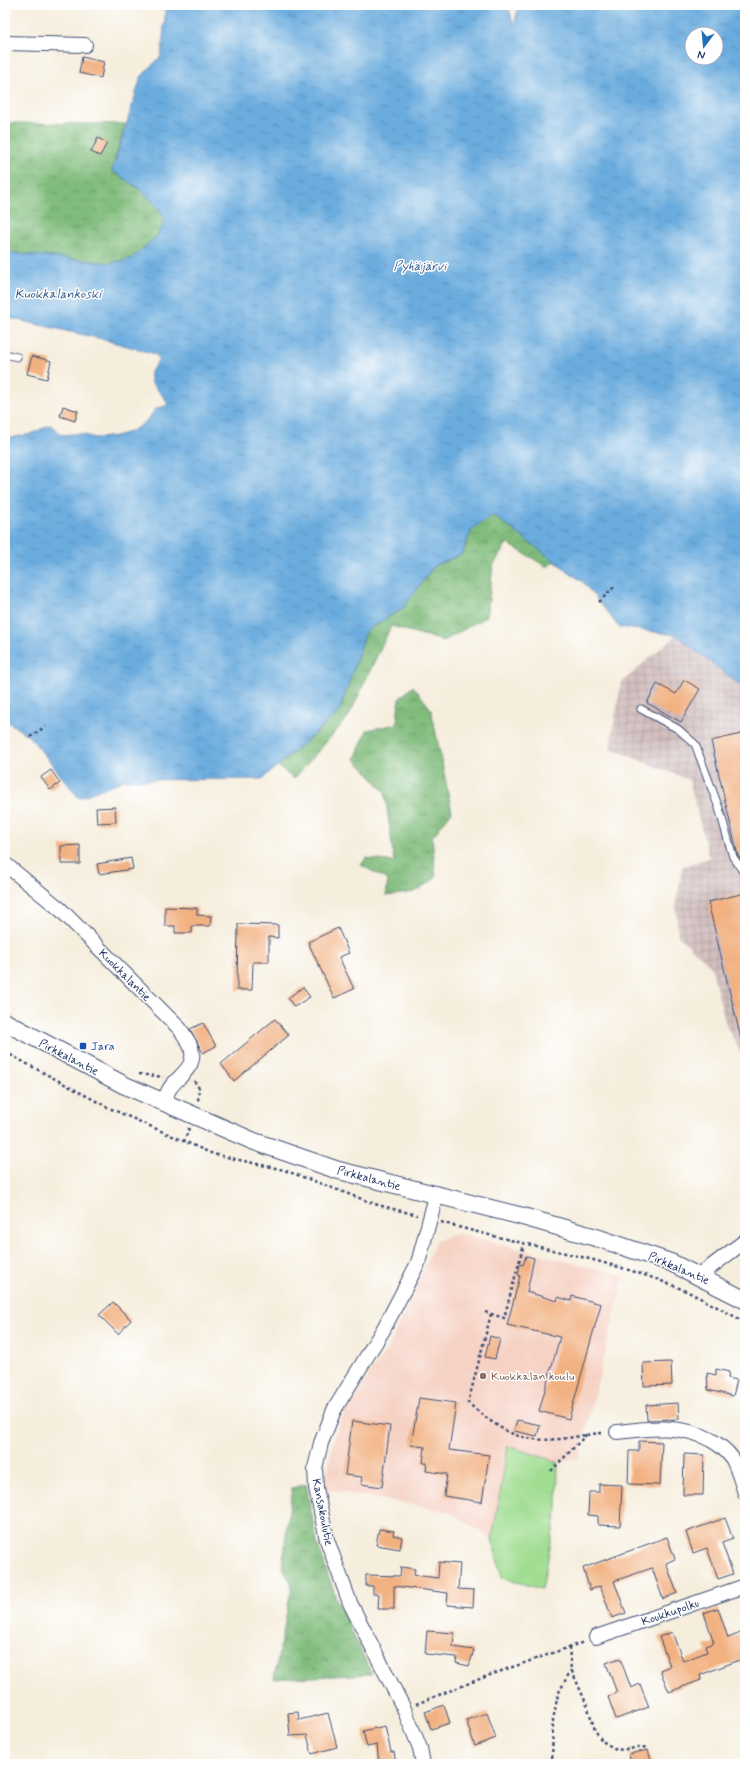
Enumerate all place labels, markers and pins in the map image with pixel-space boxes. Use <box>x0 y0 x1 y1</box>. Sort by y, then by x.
place label: Jara <box>91 1039 115 1055</box>
marker: Jara <box>78 1041 88 1051</box>
place label: Kuokkalan koulu <box>491 1369 575 1385</box>
marker: Kuokkalan koulu <box>478 1371 488 1381</box>

